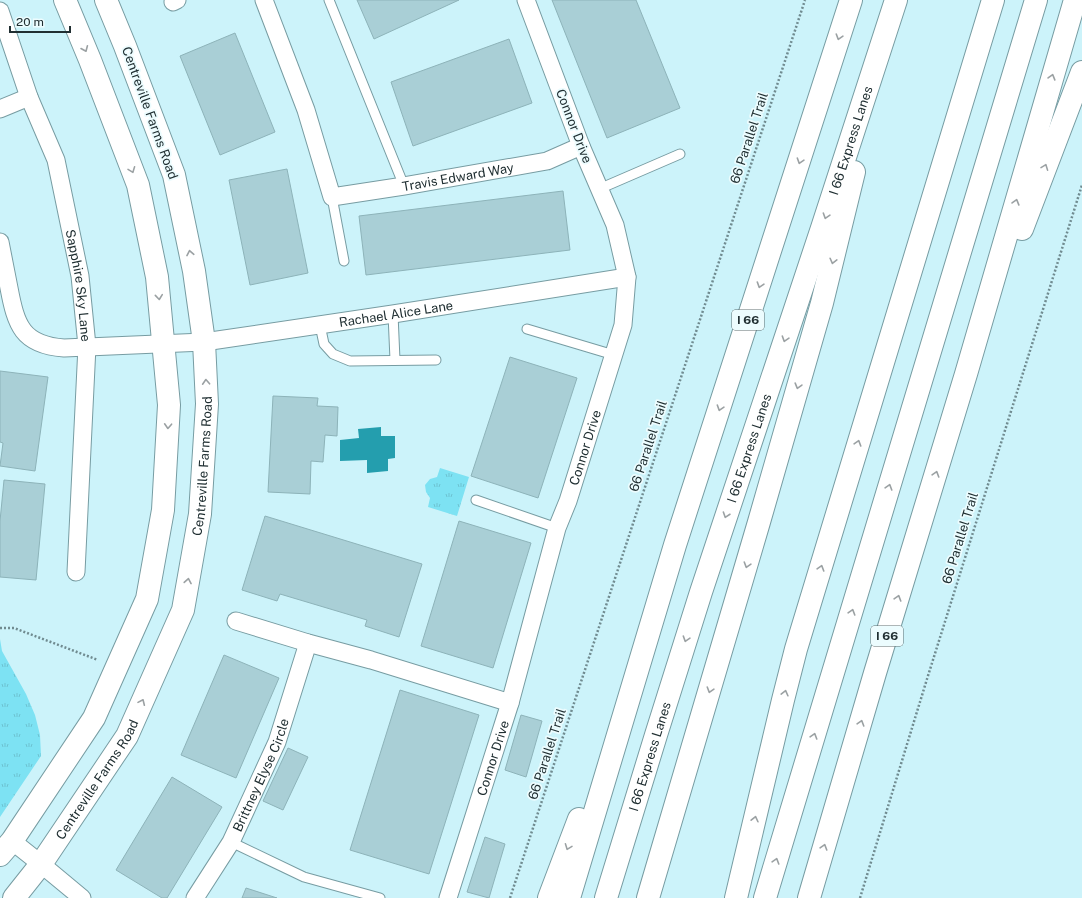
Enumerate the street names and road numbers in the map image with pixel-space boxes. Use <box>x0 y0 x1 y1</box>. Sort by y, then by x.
street label: Centreville Farms Road <box>119 45 181 181</box>
street label: I 66 Express Lanes <box>826 84 875 197</box>
street label: Connor Drive <box>553 87 595 165</box>
street label: 66 Parallel Trail <box>727 90 771 186</box>
street label: Travis Edward Way <box>401 159 515 194</box>
street label: Sapphire Sky Lane <box>63 228 94 342</box>
street label: Rachael Alice Lane <box>338 297 454 329</box>
road number: I 66 <box>732 310 764 330</box>
street label: I 66 Express Lanes <box>724 392 774 504</box>
street label: Centreville Farms Road <box>189 396 214 537</box>
street label: 66 Parallel Trail <box>626 398 670 494</box>
street label: Connor Drive <box>566 408 604 487</box>
street label: 66 Parallel Trail <box>939 490 981 586</box>
road number: I 66 <box>871 626 903 646</box>
street label: I 66 Express Lanes <box>626 700 673 813</box>
street label: 66 Parallel Trail <box>525 706 569 802</box>
street label: Brittney Elyse Circle <box>229 716 291 834</box>
street label: Centreville Farms Road <box>52 717 141 842</box>
street label: Connor Drive <box>474 718 512 797</box>

